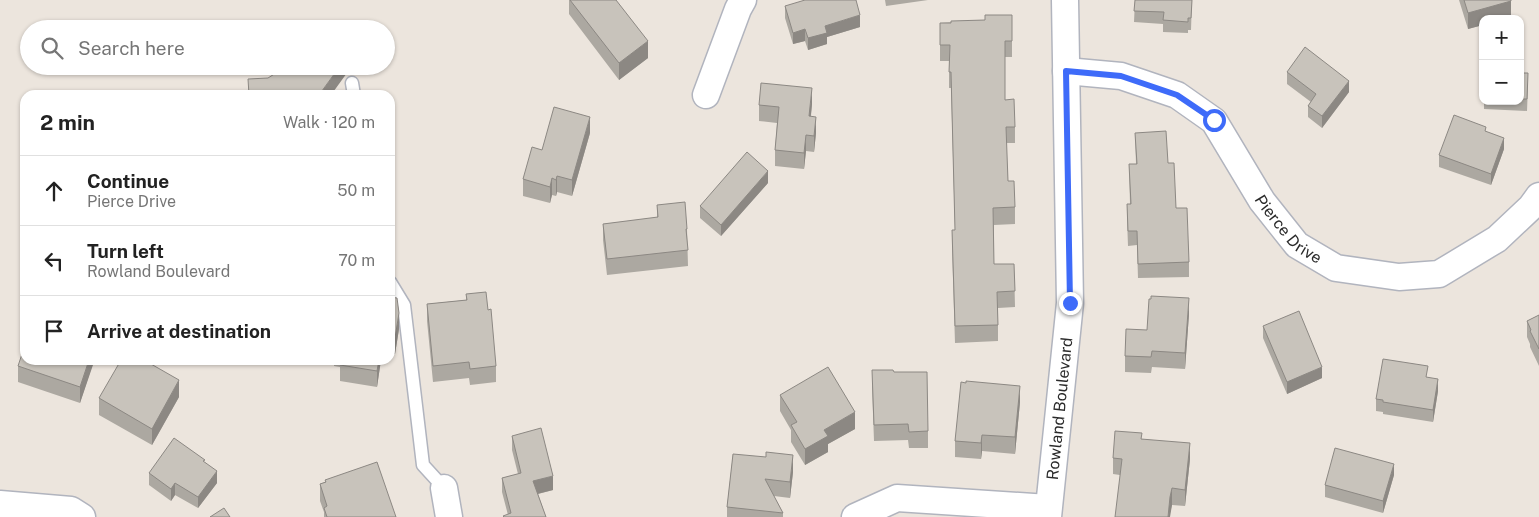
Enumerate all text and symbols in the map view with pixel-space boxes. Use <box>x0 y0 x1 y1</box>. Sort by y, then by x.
map controls <box>1479 15 1524 105</box>
button: + <box>1479 15 1524 60</box>
search box <box>20 20 395 75</box>
icon: search <box>38 34 66 62</box>
text: Search here <box>78 37 185 59</box>
button: − <box>1479 60 1524 105</box>
route start <box>1203 109 1226 132</box>
text: 2 min <box>40 110 95 135</box>
text: Walk · 120 m <box>283 113 375 132</box>
text: Continue <box>87 170 169 192</box>
icon: ahead <box>40 177 68 205</box>
text: 50 m <box>337 181 375 200</box>
text: Pierce Drive <box>87 192 176 211</box>
street label: Pierce Drive <box>1251 192 1325 268</box>
text: Turn left <box>87 240 164 262</box>
icon: left <box>40 247 68 275</box>
text: 70 m <box>338 251 375 270</box>
text: Rowland Boulevard <box>87 262 230 281</box>
route end <box>1059 292 1082 315</box>
icon: arrive <box>40 317 68 345</box>
text: Arrive at destination <box>87 320 271 342</box>
street label: Rowland Boulevard <box>1043 336 1076 481</box>

